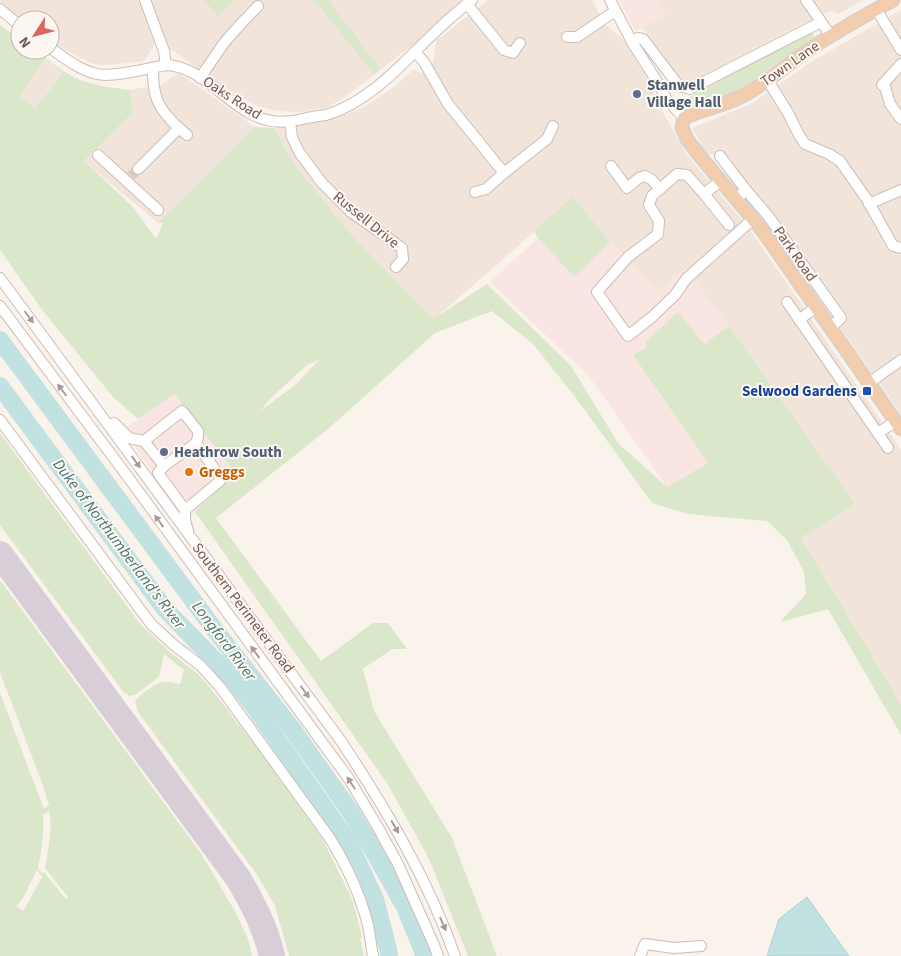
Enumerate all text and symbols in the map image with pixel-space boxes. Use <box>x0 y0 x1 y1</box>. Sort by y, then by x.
north arrow <box>10 10 60 60</box>
text: N <box>14 32 36 52</box>
street label: Town Lane <box>756 36 824 92</box>
street label: Oaks Road <box>198 71 266 125</box>
place label: Stanwell Village Hall <box>646 75 722 113</box>
marker: Stanwell Village Hall <box>631 88 643 100</box>
street label: Russell Drive <box>328 187 404 253</box>
street label: Park Road <box>768 222 822 286</box>
one-way arrow <box>24 310 34 324</box>
place label: Selwood Gardens <box>742 381 857 402</box>
one-way arrow <box>57 384 68 397</box>
marker: Selwood Gardens <box>861 385 873 397</box>
place label: Heathrow South <box>174 442 282 463</box>
marker: Heathrow South <box>158 446 170 458</box>
water label: Duke of Northumberland's River <box>48 454 191 635</box>
one-way arrow <box>130 455 141 468</box>
place label: Greggs <box>199 462 245 483</box>
marker: Greggs <box>183 466 195 478</box>
one-way arrow <box>154 514 164 527</box>
street label: Southern Perimeter Road <box>187 538 299 678</box>
water label: Longford River <box>187 597 262 687</box>
one-way arrow <box>251 645 261 658</box>
one-way arrow <box>300 685 310 699</box>
one-way arrow <box>346 776 356 790</box>
one-way arrow <box>391 819 399 834</box>
one-way arrow <box>440 917 448 931</box>

